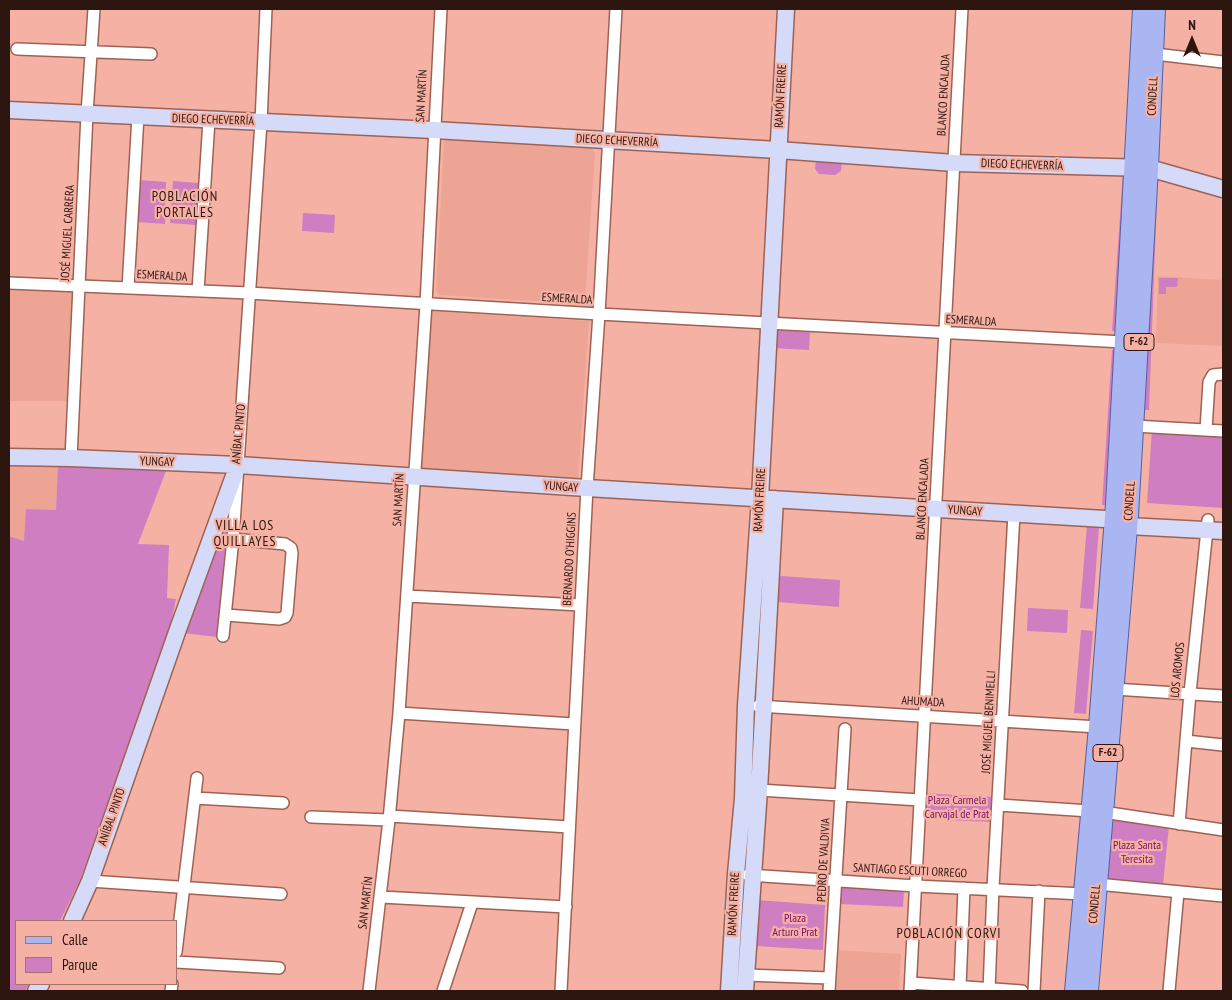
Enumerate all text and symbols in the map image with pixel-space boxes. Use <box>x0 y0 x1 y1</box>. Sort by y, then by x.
north arrow <box>1167 15 1217 65</box>
text: N <box>1188 16 1196 34</box>
street label: BLANCO ENCALADA <box>935 54 953 136</box>
street label: RAMÓN FREIRE <box>772 64 790 128</box>
street label: SAN MARTÍN <box>413 69 431 123</box>
street label: CONDELL <box>1145 76 1161 116</box>
street label: DIEGO ECHEVERRÍA <box>172 111 254 129</box>
street label: DIEGO ECHEVERRÍA <box>576 132 658 150</box>
street label: DIEGO ECHEVERRÍA <box>981 156 1063 174</box>
street label: JOSÉ MIGUEL CARRERA <box>58 185 78 281</box>
district label: POBLACIÓN PORTALES <box>151 189 219 222</box>
street label: ESMERALDA <box>136 267 188 285</box>
street label: ESMERALDA <box>541 290 593 308</box>
street label: ESMERALDA <box>945 312 997 330</box>
road number: F-62 <box>1124 334 1154 351</box>
street label: ANÍBAL PINTO <box>229 404 249 464</box>
street label: YUNGAY <box>140 454 174 470</box>
street label: BLANCO ENCALADA <box>914 458 932 540</box>
street label: RAMÓN FREIRE <box>751 468 769 532</box>
street label: SAN MARTÍN <box>390 473 408 527</box>
street label: YUNGAY <box>543 479 579 495</box>
street label: CONDELL <box>1121 481 1139 521</box>
street label: YUNGAY <box>947 503 983 519</box>
street label: BERNARDO O'HIGGINS <box>560 512 580 606</box>
district label: VILLA LOS QUILLAYES <box>212 518 278 550</box>
street label: LOS AROMOS <box>1168 642 1188 698</box>
street label: JOSÉ MIGUEL BENIMELLI <box>979 670 999 774</box>
street label: AHUMADA <box>901 694 945 710</box>
road number: F-62 <box>1093 744 1123 761</box>
street label: ANÍBAL PINTO <box>95 786 129 848</box>
park label: Plaza Carmela Carvajal de Prat <box>925 794 989 822</box>
street label: PEDRO DE VALDIVIA <box>815 818 833 902</box>
park label: Plaza Santa Teresita <box>1113 839 1161 867</box>
street label: SANTIAGO ESCUTI ORREGO <box>853 861 967 881</box>
street label: RAMÓN FREIRE <box>725 872 743 936</box>
street label: SAN MARTÍN <box>356 876 376 930</box>
street label: CONDELL <box>1086 884 1104 924</box>
park label: Plaza Arturo Prat <box>772 912 818 940</box>
legend <box>15 920 178 985</box>
district label: POBLACIÓN CORVI <box>895 926 1003 942</box>
text: Calle <box>62 930 88 949</box>
text: Parque <box>62 955 98 974</box>

